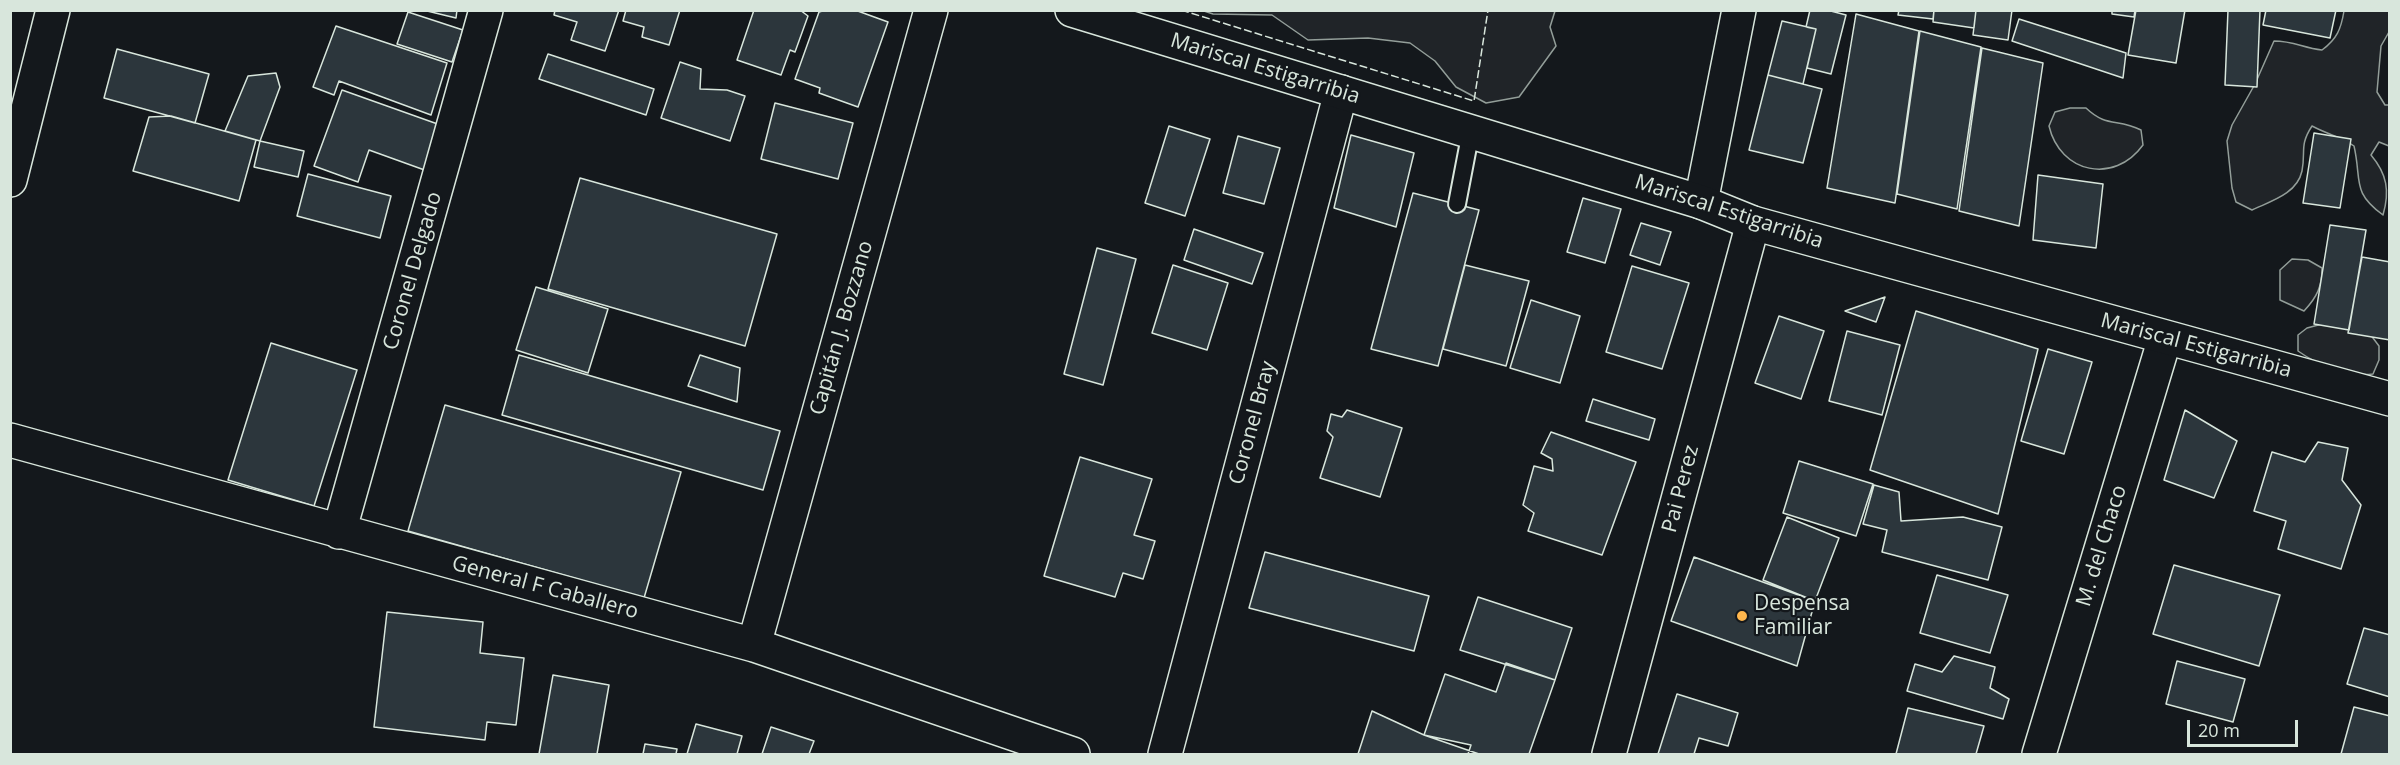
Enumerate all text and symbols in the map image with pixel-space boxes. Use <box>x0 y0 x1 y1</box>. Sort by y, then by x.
street label: Mariscal Estigarribia <box>1167 28 1363 110</box>
street label: Mariscal Estigarribia <box>1632 170 1826 254</box>
street label: Coronel Delgado <box>378 189 448 353</box>
street label: Capitán J. Bozzano <box>805 238 879 418</box>
street label: Mariscal Estigarribia <box>2098 308 2294 384</box>
street label: Coronel Bray <box>1224 358 1282 488</box>
street label: Pai Perez <box>1657 442 1705 536</box>
street label: M. del Chaco <box>2072 482 2132 610</box>
street label: General F Caballero <box>449 551 641 625</box>
place label: Despensa Familiar <box>1754 591 1850 641</box>
marker: Despensa Familiar <box>1735 609 1749 623</box>
scale bar <box>2190 708 2301 746</box>
text: 20 m <box>2198 718 2240 742</box>

